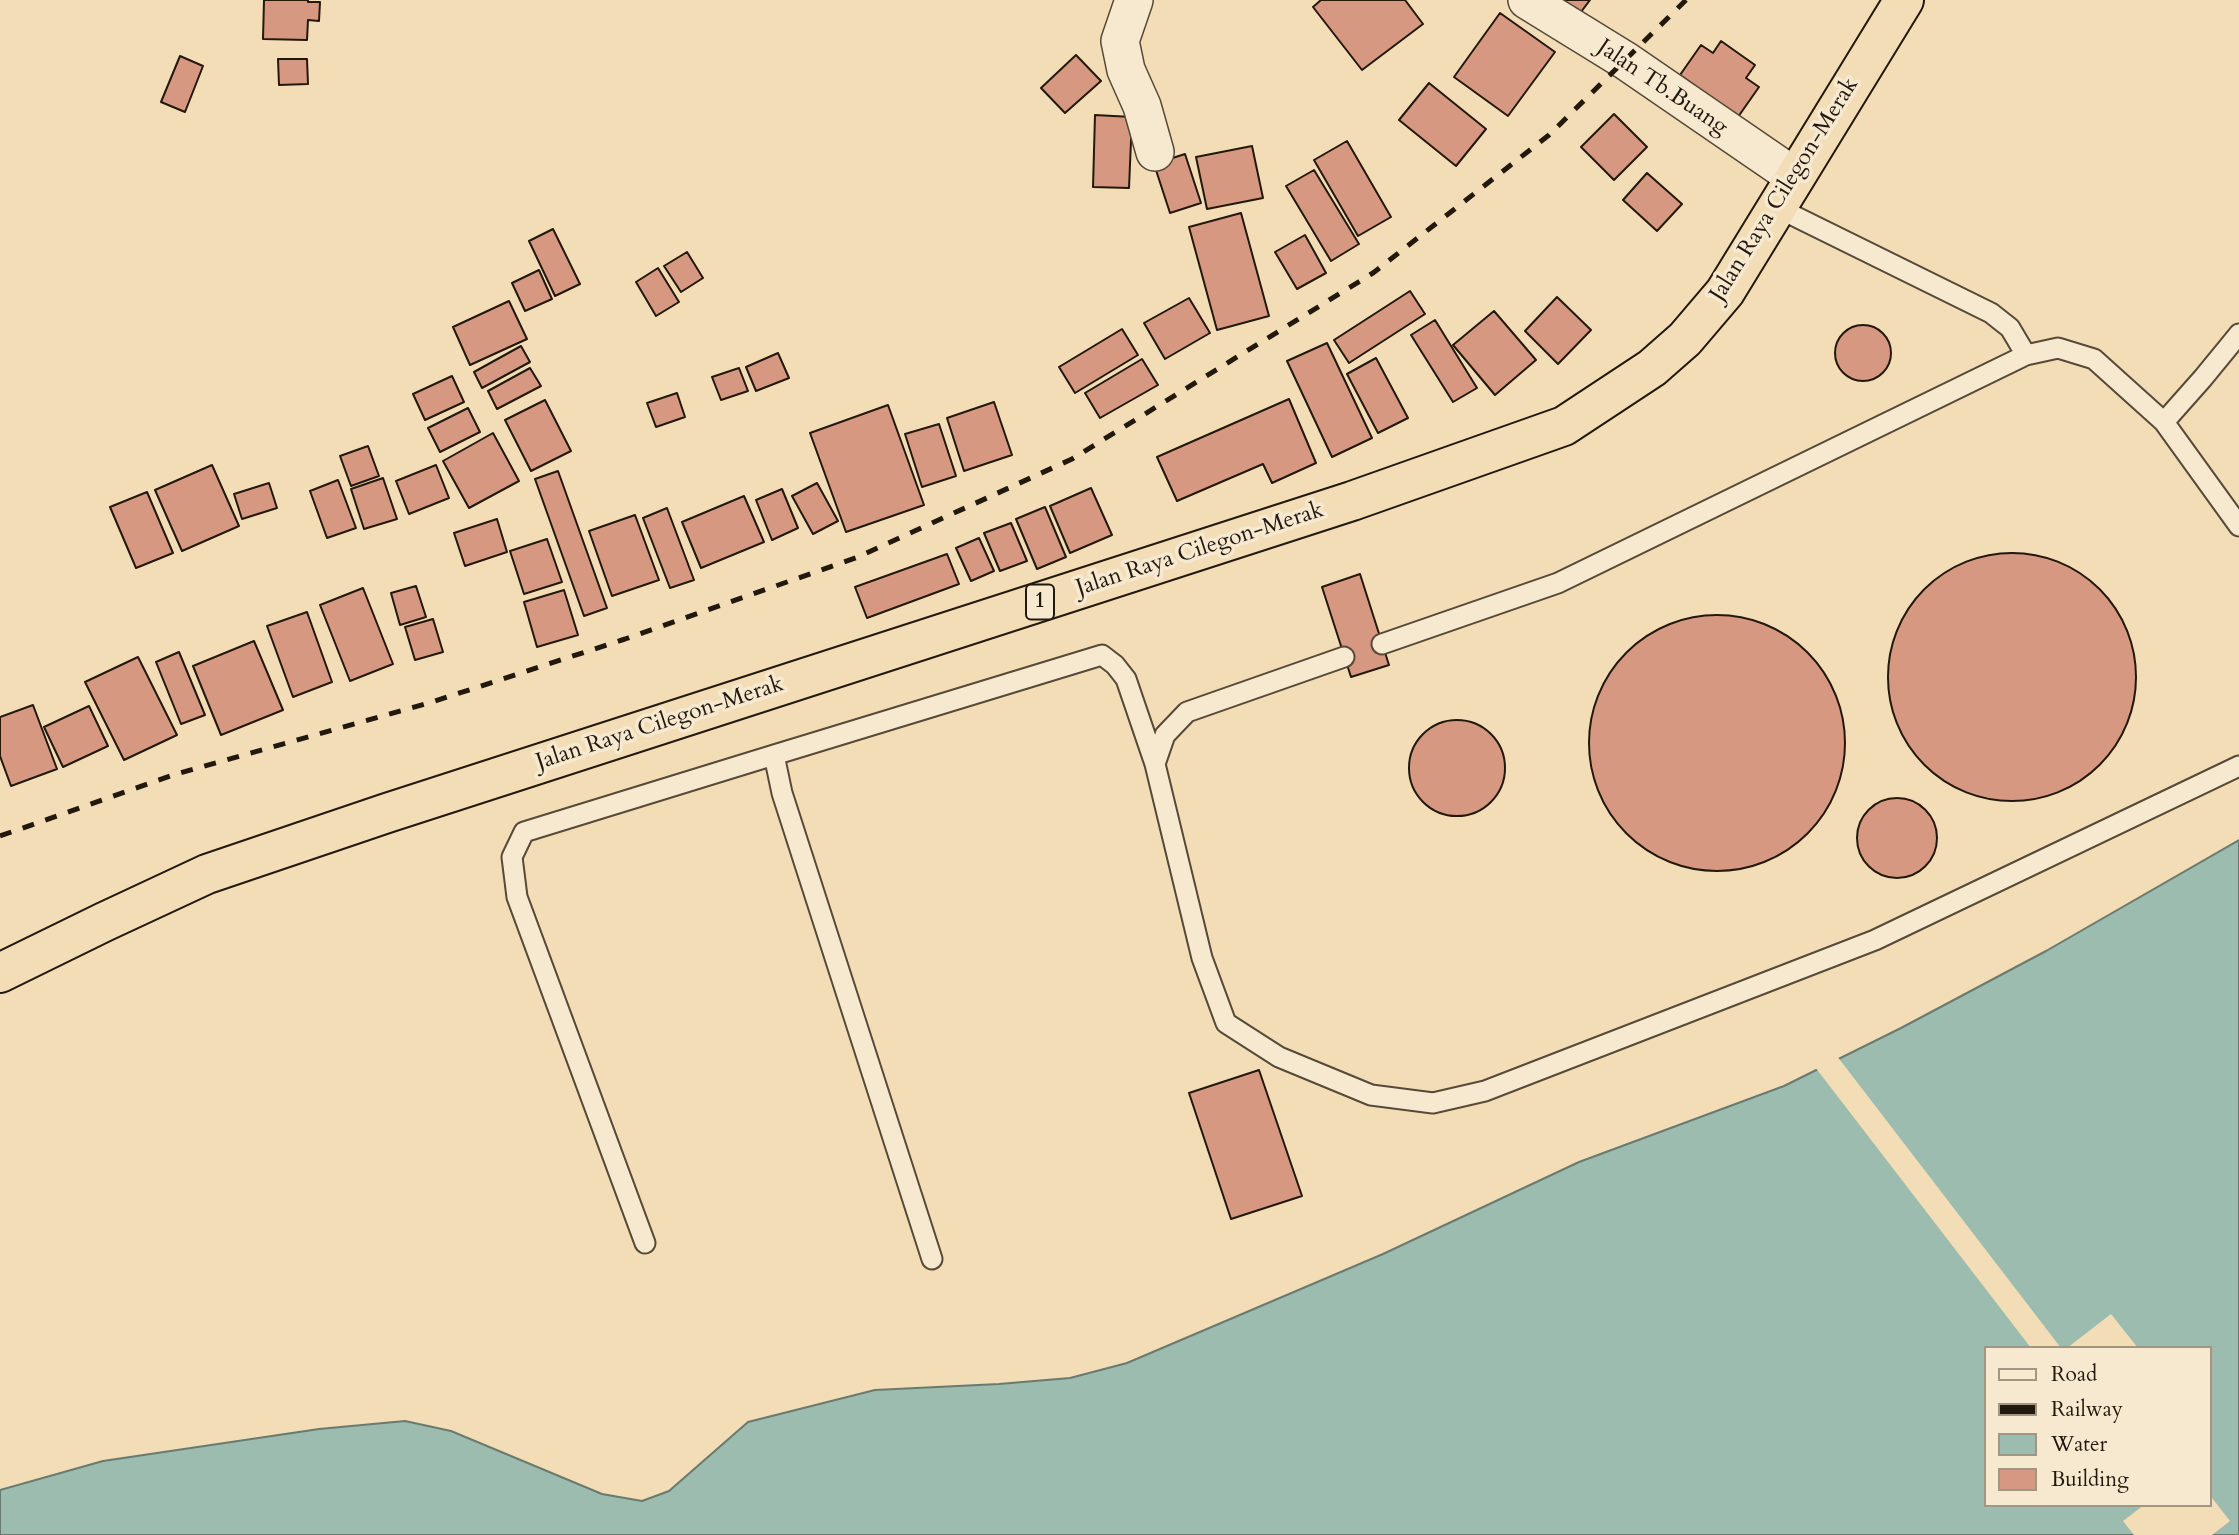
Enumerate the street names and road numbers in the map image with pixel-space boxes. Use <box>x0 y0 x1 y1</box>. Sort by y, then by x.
street label: Jalan Tb.Buang <box>1591 34 1733 142</box>
street label: Jalan Raya Cilegon-Merak <box>1705 73 1865 307</box>
street label: Jalan Raya Cilegon-Merak <box>1073 497 1327 603</box>
road number: 1 <box>1026 584 1054 620</box>
street label: Jalan Raya Cilegon-Merak <box>533 671 787 777</box>

